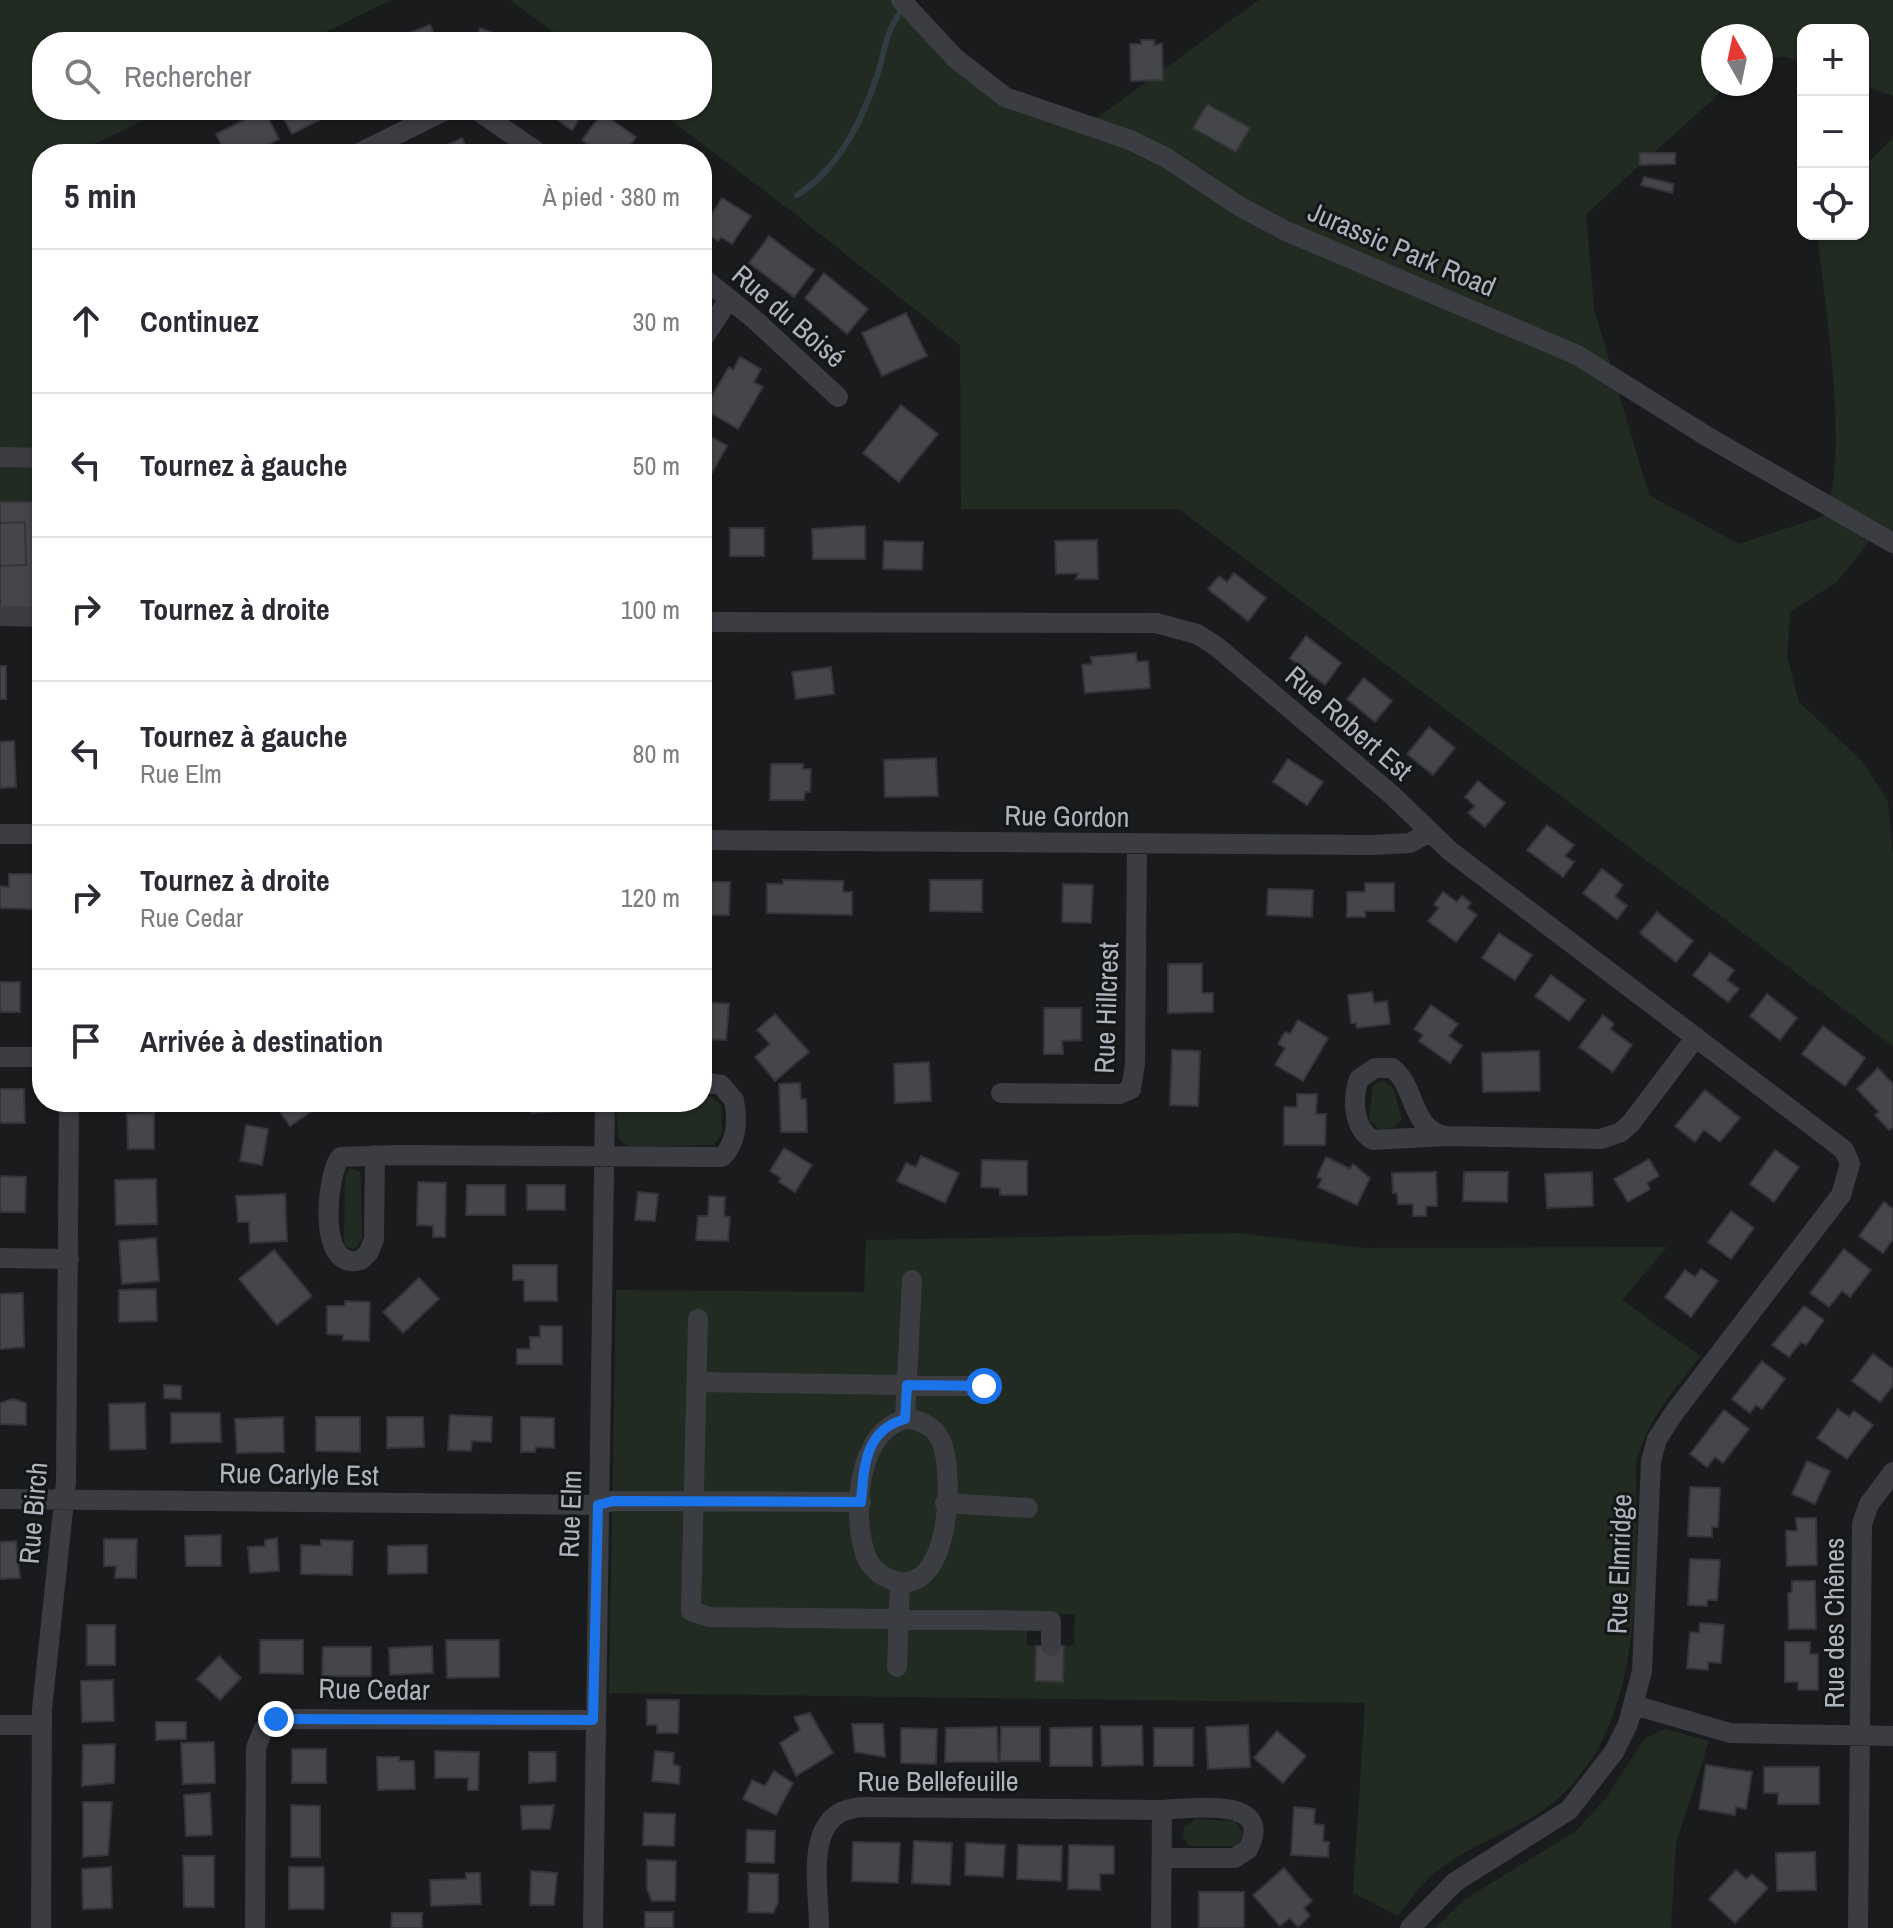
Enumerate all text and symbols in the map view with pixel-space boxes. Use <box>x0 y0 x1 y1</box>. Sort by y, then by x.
north arrow <box>1701 24 1773 96</box>
map controls <box>1797 24 1869 240</box>
button: + <box>1797 24 1869 96</box>
search box <box>32 32 712 120</box>
icon: search <box>60 54 104 98</box>
text: Rechercher <box>124 56 251 96</box>
button: − <box>1797 96 1869 168</box>
button: locate <box>1797 168 1869 240</box>
text: 5 min <box>64 173 137 219</box>
text: À pied · 380 m <box>542 179 680 214</box>
street label: Jurassic Park Road <box>1302 192 1502 306</box>
street label: Rue du Boisé <box>724 256 854 376</box>
icon: ahead <box>64 299 108 343</box>
text: Continuez <box>140 301 259 341</box>
text: 30 m <box>633 304 680 339</box>
icon: left <box>64 443 108 487</box>
text: Tournez à gauche <box>140 445 347 485</box>
text: 50 m <box>633 448 680 483</box>
icon: right <box>64 587 108 631</box>
text: Tournez à droite <box>140 589 330 629</box>
text: 100 m <box>621 592 680 627</box>
street label: Rue Robert Est <box>1277 657 1421 789</box>
text: Tournez à gauche <box>140 716 347 756</box>
icon: left <box>64 731 108 775</box>
text: 80 m <box>633 736 680 771</box>
text: Rue Elm <box>140 756 222 791</box>
street label: Rue Gordon <box>1004 796 1130 836</box>
text: Tournez à droite <box>140 860 330 900</box>
icon: right <box>64 875 108 919</box>
text: 120 m <box>621 880 680 915</box>
text: Rue Cedar <box>140 900 243 935</box>
street label: Rue Hillcrest <box>1085 942 1127 1074</box>
icon: arrive <box>64 1019 108 1063</box>
text: Arrivée à destination <box>140 1021 383 1061</box>
route start <box>966 1368 1002 1404</box>
street label: Rue Carlyle Est <box>219 1454 379 1494</box>
street label: Rue Birch <box>10 1460 56 1566</box>
street label: Rue Elm <box>549 1469 591 1559</box>
street label: Rue Elmridge <box>1598 1493 1640 1635</box>
street label: Rue des Chênes <box>1815 1537 1853 1709</box>
street label: Rue Cedar <box>318 1669 430 1709</box>
route end <box>258 1701 294 1737</box>
street label: Rue Bellefeuille <box>858 1762 1018 1800</box>

